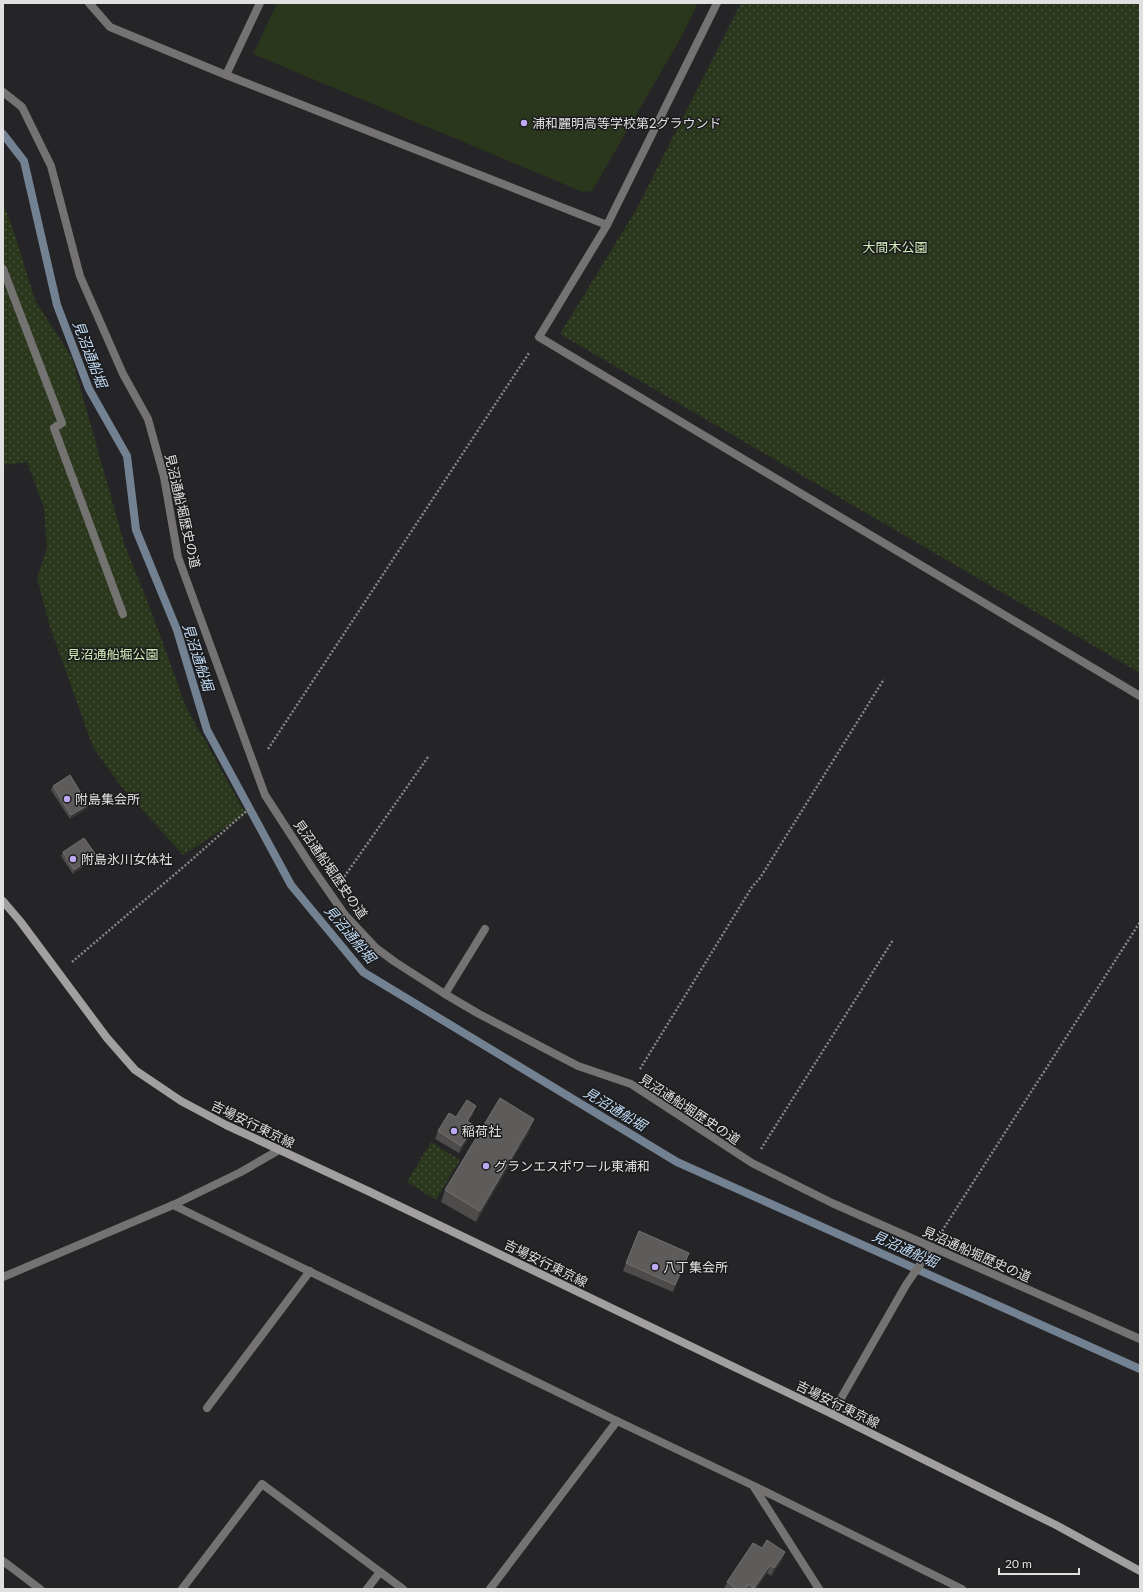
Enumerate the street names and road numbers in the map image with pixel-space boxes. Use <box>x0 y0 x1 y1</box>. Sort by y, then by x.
street label: 見沼通船堀歴史の道 <box>162 452 204 570</box>
street label: 見沼通船堀歴史の道 <box>291 816 371 922</box>
street label: 見沼通船堀歴史の道 <box>637 1070 743 1148</box>
street label: 吉場安行東京線 <box>209 1097 297 1151</box>
street label: 見沼通船堀歴史の道 <box>920 1223 1034 1285</box>
street label: 吉場安行東京線 <box>502 1236 590 1290</box>
street label: 吉場安行東京線 <box>794 1377 882 1431</box>

